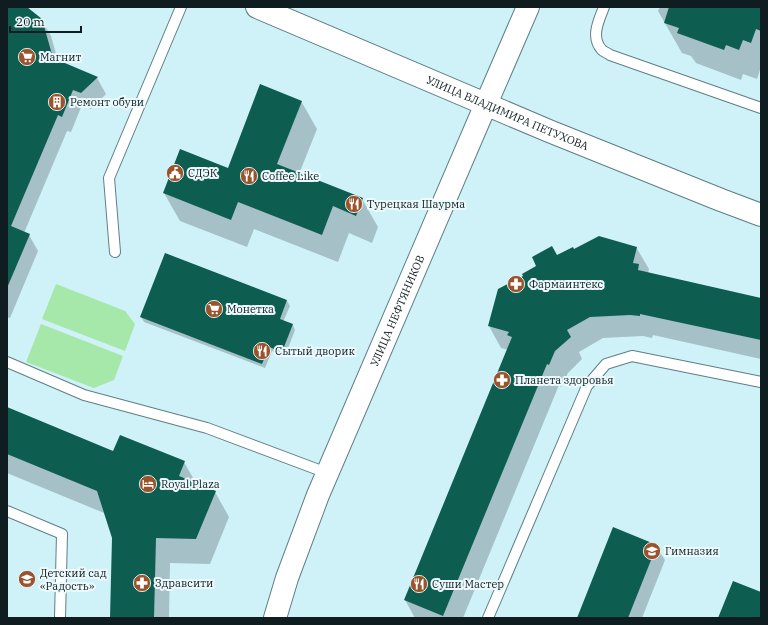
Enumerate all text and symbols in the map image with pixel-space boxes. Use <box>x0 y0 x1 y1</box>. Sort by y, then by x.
scale bar <box>10 8 81 34</box>
text: 20 m <box>16 14 45 29</box>
supermarket icon: Магнит <box>17 47 37 67</box>
place label: Магнит <box>40 50 81 64</box>
street label: УЛИЦА ВЛАДИМИРА ПЕТУХОВА <box>424 73 591 153</box>
building icon: Ремонт обуви <box>47 92 67 112</box>
place label: Ремонт обуви <box>70 95 144 109</box>
public building icon: СДЭК <box>165 163 185 183</box>
place label: СДЭК <box>188 166 218 180</box>
restaurant icon: Coffee Like <box>239 166 259 186</box>
place label: Coffee Like <box>262 169 319 183</box>
restaurant icon: Турецкая Шаурма <box>344 194 364 214</box>
place label: Турецкая Шаурма <box>367 197 465 211</box>
street label: УЛИЦА НЕФТЯНИКОВ <box>367 253 427 369</box>
pharmacy icon: Фармаинтекс <box>506 274 526 294</box>
place label: Фармаинтекс <box>529 277 604 291</box>
supermarket icon: Монетка <box>204 299 224 319</box>
place label: Монетка <box>227 302 274 316</box>
restaurant icon: Сытый дворик <box>252 341 272 361</box>
place label: Сытый дворик <box>275 344 356 358</box>
pharmacy icon: Планета здоровья <box>492 370 512 390</box>
place label: Планета здоровья <box>515 373 614 387</box>
hotel icon: Royal Plaza <box>138 474 158 494</box>
place label: Royal Plaza <box>161 477 220 491</box>
school or university icon: Гимназия <box>642 541 662 561</box>
place label: Гимназия <box>665 544 719 558</box>
place label: Детский сад «Радость» <box>40 566 107 593</box>
school or university icon: Детский сад «Радость» <box>17 569 37 589</box>
pharmacy icon: Здравсити <box>132 573 152 593</box>
restaurant icon: Суши Мастер <box>409 574 429 594</box>
place label: Здравсити <box>155 576 213 590</box>
place label: Суши Мастер <box>432 577 504 591</box>

